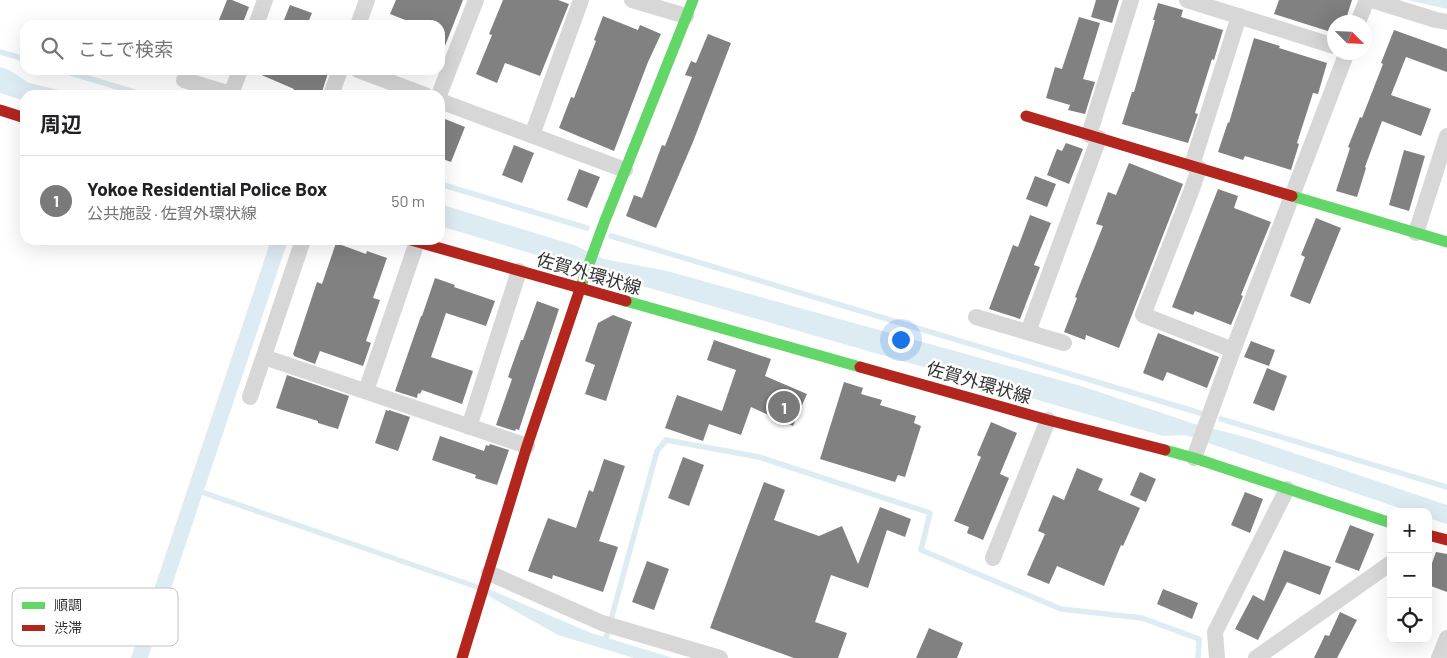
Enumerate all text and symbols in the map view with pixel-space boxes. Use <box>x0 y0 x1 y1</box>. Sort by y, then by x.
north arrow <box>1327 15 1372 60</box>
search box <box>20 20 445 75</box>
icon: search <box>38 34 66 62</box>
text: ここで検索 <box>78 37 173 60</box>
text: 周辺 <box>40 111 82 136</box>
text: Yokoe Residential Police Box <box>87 177 327 200</box>
text: 1 <box>53 191 59 210</box>
text: 50 m <box>391 191 425 210</box>
text: 公共施設 · 佐賀外環状線 <box>87 203 257 222</box>
street label: 佐賀外環状線 <box>534 248 644 298</box>
your location <box>888 327 914 353</box>
street label: 佐賀外環状線 <box>924 357 1034 407</box>
pin: 1 <box>768 388 800 426</box>
map controls <box>1387 508 1432 643</box>
button: + <box>1387 508 1432 553</box>
button: − <box>1387 553 1432 598</box>
legend <box>12 588 178 646</box>
text: 順調 <box>54 596 82 613</box>
button: locate <box>1387 598 1432 643</box>
text: 渋滞 <box>54 619 82 636</box>

